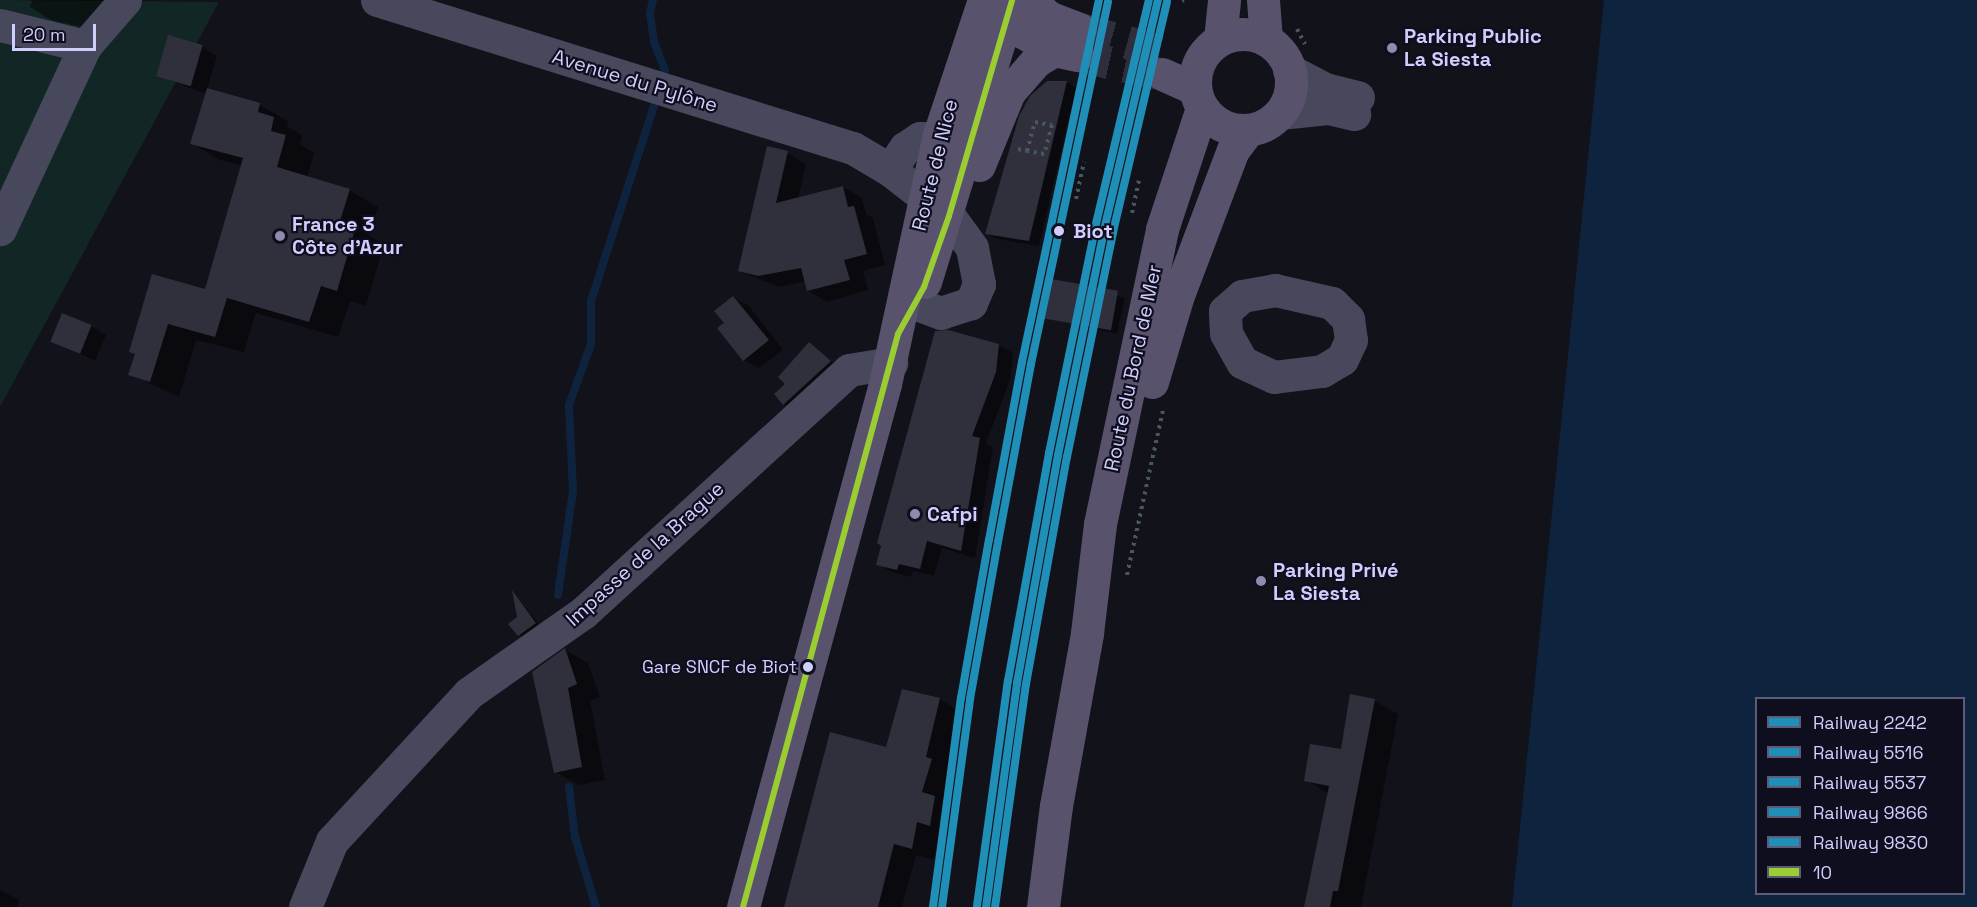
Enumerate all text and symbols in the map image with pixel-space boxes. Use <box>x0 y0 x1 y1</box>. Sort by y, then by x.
scale bar <box>15 12 99 50</box>
text: 20 m <box>23 23 66 46</box>
place label: Parking Public La Siesta <box>1404 24 1542 71</box>
marker: Parking Public La Siesta <box>1385 41 1399 55</box>
street label: Avenue du Pylône <box>549 44 721 118</box>
street label: Route de Nice <box>907 97 963 233</box>
place label: France 3 Côte d'Azur <box>292 213 403 260</box>
place label: Biot <box>1073 219 1113 243</box>
marker: Biot <box>1050 222 1068 240</box>
marker: France 3 Côte d'Azur <box>273 229 287 243</box>
street label: Route du Bord de Mer <box>1099 262 1167 474</box>
street label: Impasse de la Brague <box>561 477 729 631</box>
place label: Cafpi <box>927 502 978 526</box>
marker: Cafpi <box>908 507 922 521</box>
place label: Parking Privé La Siesta <box>1273 558 1399 605</box>
marker: Parking Privé La Siesta <box>1254 574 1268 588</box>
place label: Gare SNCF de Biot <box>642 656 797 678</box>
marker: Gare SNCF de Biot <box>802 661 814 673</box>
legend <box>1755 697 1965 895</box>
text: Railway 2242 <box>1813 711 1927 734</box>
text: Railway 5516 <box>1813 741 1923 764</box>
text: Railway 5537 <box>1813 771 1926 794</box>
text: Railway 9866 <box>1813 801 1928 824</box>
text: Railway 9830 <box>1813 831 1928 854</box>
text: 10 <box>1813 861 1832 884</box>

